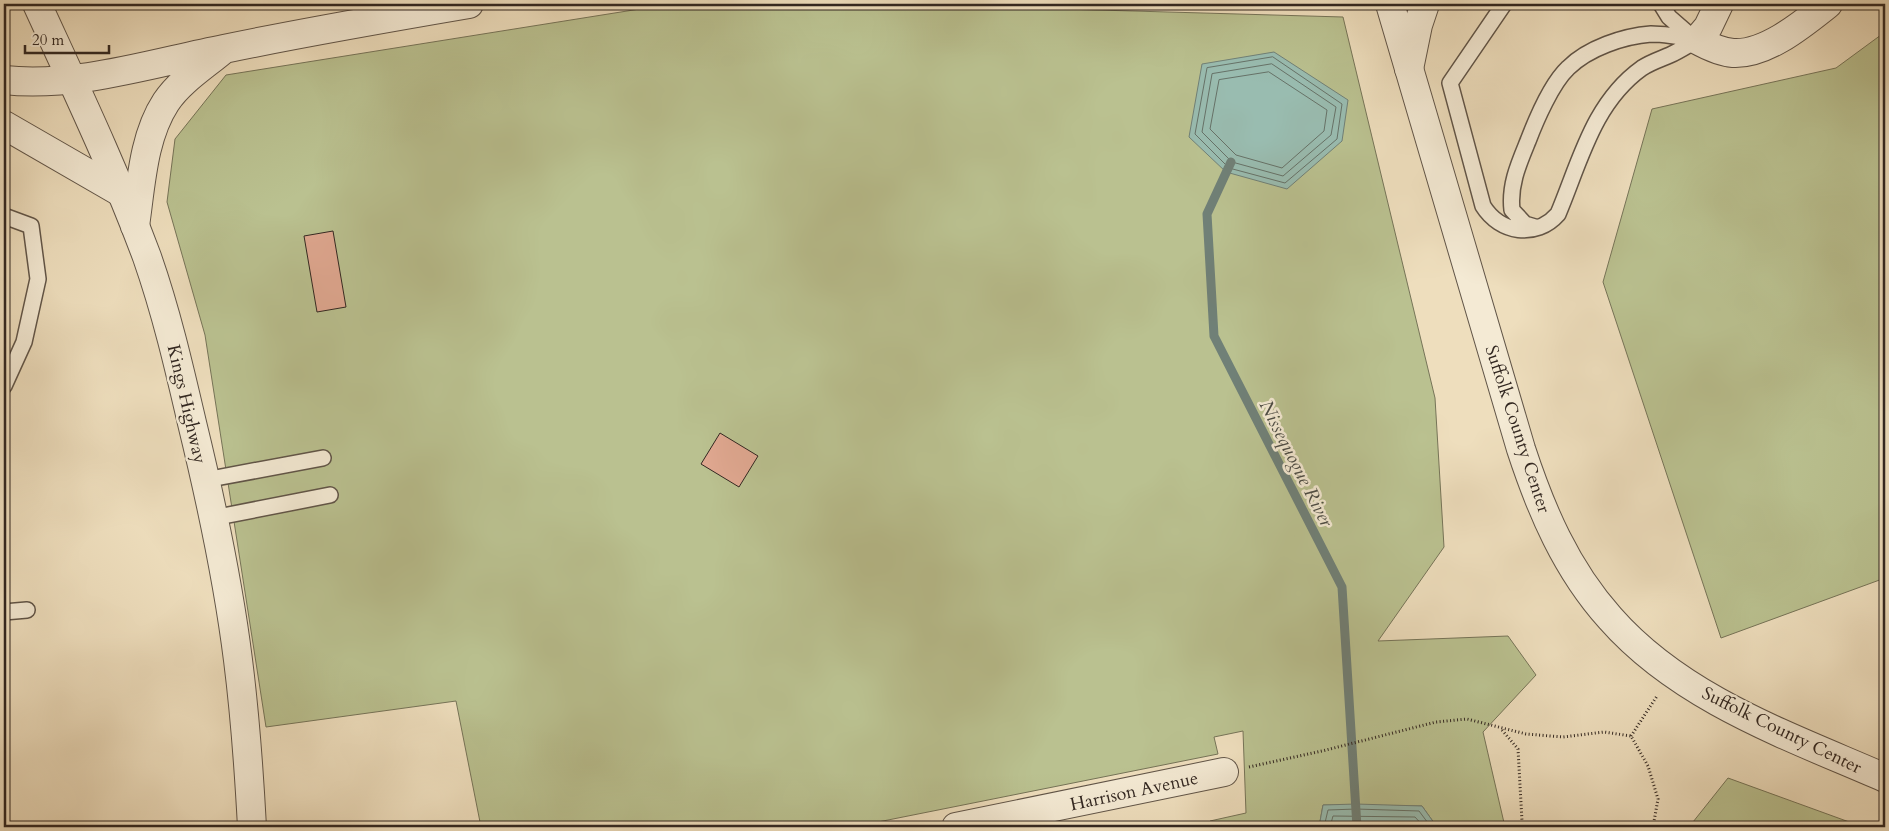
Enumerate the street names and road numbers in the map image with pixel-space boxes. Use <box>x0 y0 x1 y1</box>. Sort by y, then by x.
street label: Kings Highway <box>161 342 212 467</box>
street label: Suffolk County Center <box>1479 342 1557 517</box>
street label: Suffolk County Center <box>1698 681 1866 780</box>
street label: Harrison Avenue <box>1068 766 1200 817</box>

